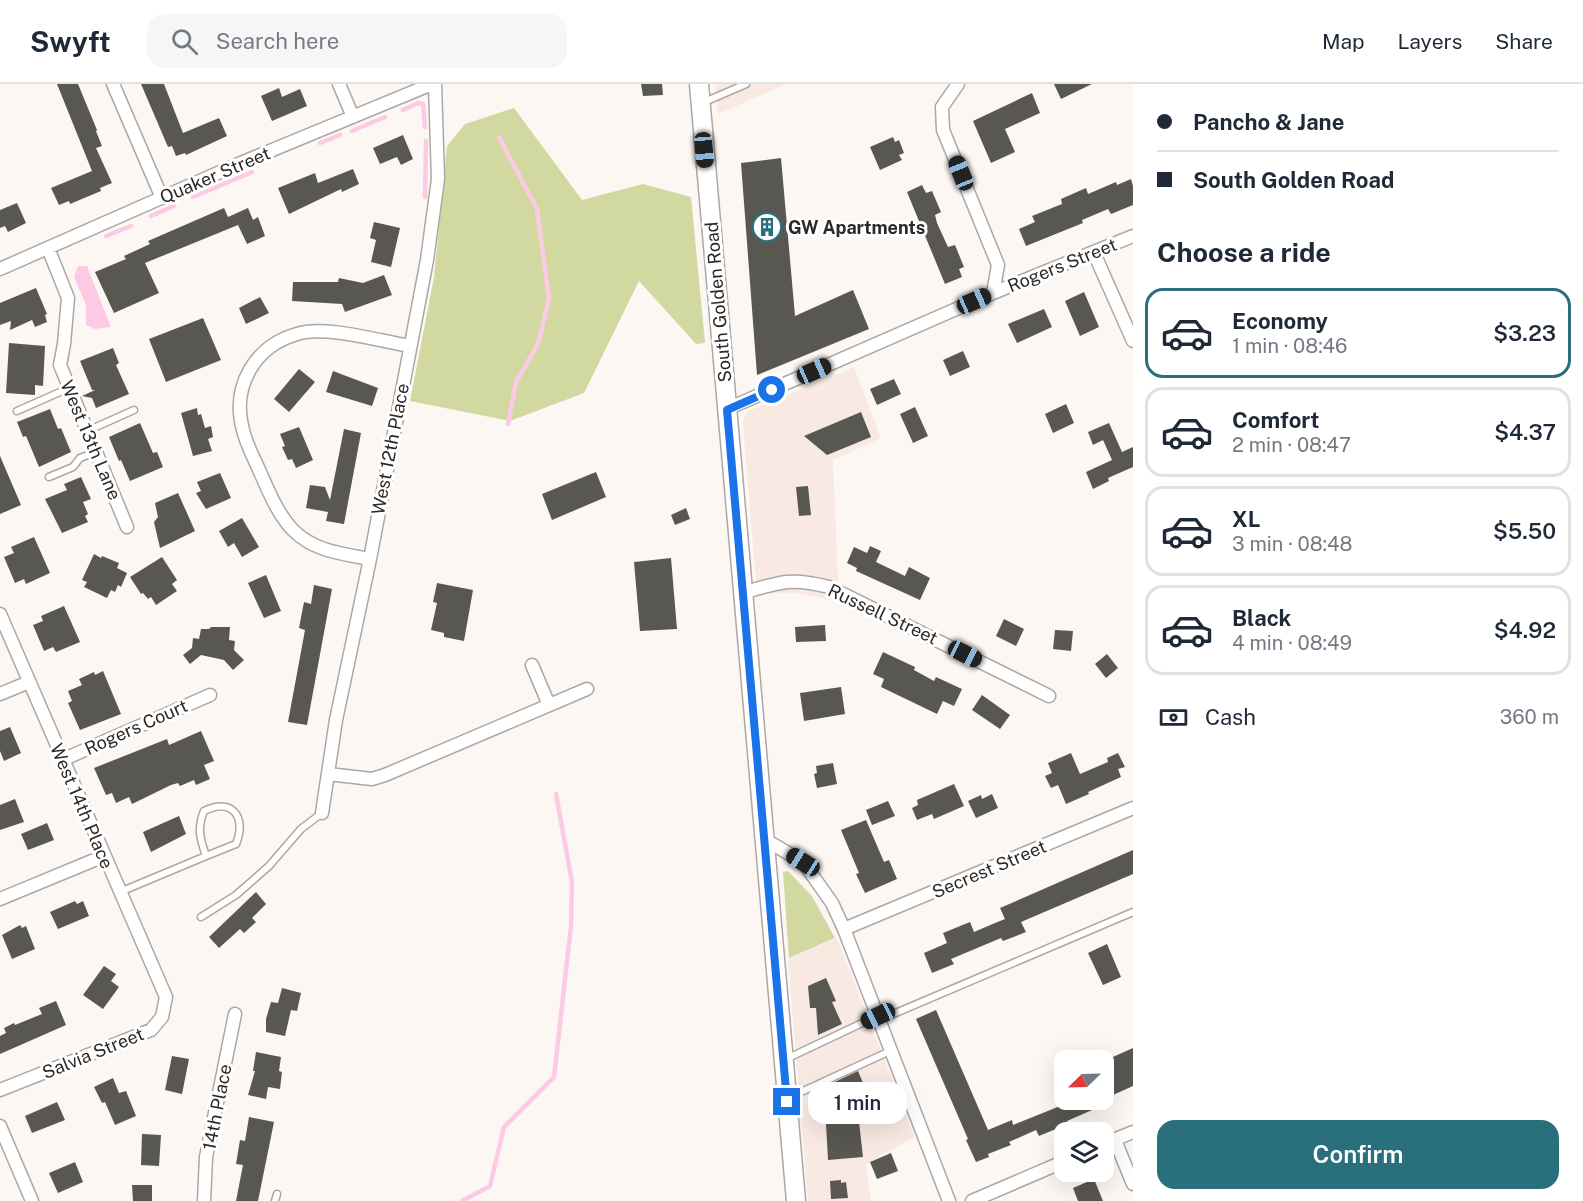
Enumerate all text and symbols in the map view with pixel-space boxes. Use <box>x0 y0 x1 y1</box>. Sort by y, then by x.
search box <box>147 14 567 68</box>
text: Swyft <box>30 25 111 58</box>
icon: search <box>168 25 201 58</box>
text: Search here <box>216 28 339 54</box>
text: Map <box>1322 29 1365 54</box>
text: Layers <box>1398 29 1462 54</box>
text: Share <box>1495 29 1553 54</box>
text: Pancho & Jane <box>1193 109 1344 135</box>
car <box>693 131 715 169</box>
street label: Quaker Street <box>157 142 273 208</box>
car <box>946 153 976 193</box>
text: South Golden Road <box>1193 167 1394 193</box>
building icon: GW Apartments <box>751 211 783 243</box>
place label: GW Apartments <box>788 217 925 238</box>
street label: South Golden Road <box>701 221 735 383</box>
street label: Rogers Street <box>1004 234 1120 296</box>
text: Choose a ride <box>1157 236 1331 268</box>
car <box>954 285 994 317</box>
icon: car <box>1160 306 1214 360</box>
text: Economy <box>1232 308 1328 334</box>
text: $3.23 <box>1493 320 1556 346</box>
text: 1 min · 08:46 <box>1232 334 1348 358</box>
car <box>794 355 834 387</box>
route start <box>758 376 785 403</box>
street label: West 13th Lane <box>56 377 126 503</box>
street label: West 12th Place <box>367 382 413 516</box>
icon: car <box>1160 405 1214 459</box>
text: Comfort <box>1232 407 1319 433</box>
text: $4.37 <box>1494 419 1556 445</box>
text: 2 min · 08:47 <box>1232 433 1351 457</box>
icon: car <box>1160 504 1214 558</box>
text: XL <box>1232 506 1260 532</box>
text: $5.50 <box>1493 518 1556 544</box>
text: 3 min · 08:48 <box>1232 532 1353 556</box>
street label: Russell Street <box>825 579 941 649</box>
icon: car <box>1160 603 1214 657</box>
text: Black <box>1232 605 1291 631</box>
text: $4.92 <box>1494 617 1556 643</box>
text: 4 min · 08:49 <box>1232 631 1352 655</box>
car <box>945 638 985 670</box>
street label: Rogers Court <box>81 695 191 759</box>
icon: cash <box>1157 701 1190 734</box>
text: Cash <box>1205 704 1256 730</box>
text: 360 m <box>1500 705 1559 729</box>
street label: West 14th Place <box>46 740 118 872</box>
street label: Secrest Street <box>929 836 1049 902</box>
car <box>783 845 823 879</box>
car <box>858 1000 898 1032</box>
street label: Salvia Street <box>39 1023 147 1083</box>
north arrow <box>1054 1050 1114 1110</box>
map controls <box>1054 1050 1114 1182</box>
street label: 14th Place <box>198 1062 236 1152</box>
callout: 1 min <box>808 1081 907 1123</box>
route end <box>773 1088 800 1115</box>
text: 1 min <box>834 1091 881 1115</box>
button: Confirm <box>1157 1120 1559 1189</box>
button: layers <box>1054 1122 1114 1182</box>

